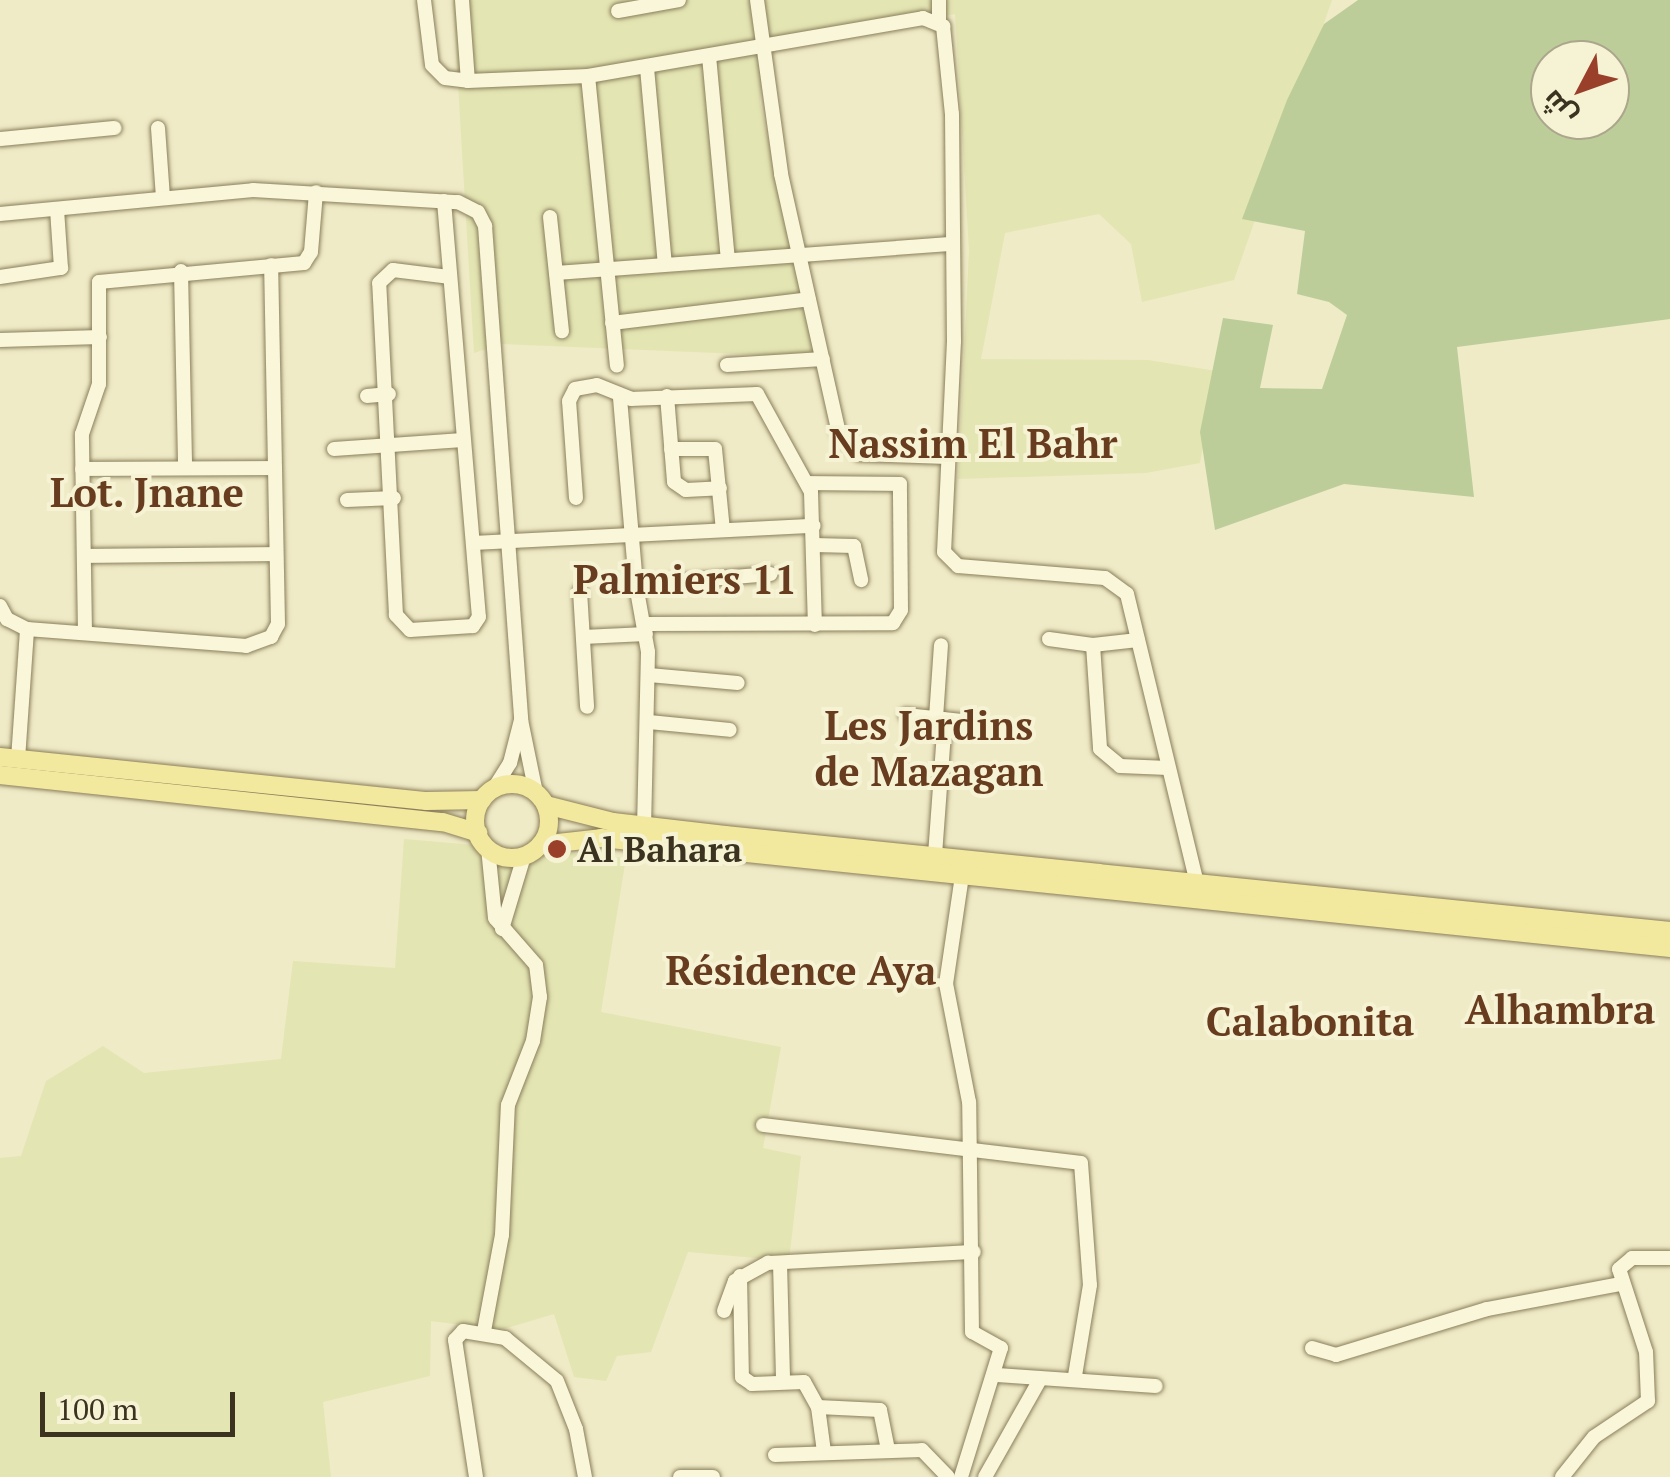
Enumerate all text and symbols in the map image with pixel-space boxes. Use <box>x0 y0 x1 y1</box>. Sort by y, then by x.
north arrow <box>1530 40 1630 140</box>
text: ش <box>1533 83 1584 134</box>
district label: Nassim El Bahr <box>828 419 1118 467</box>
district label: Lot. Jnane <box>49 468 245 516</box>
district label: Palmiers 11 <box>573 555 797 603</box>
district label: Les Jardins de Mazagan <box>814 701 1044 795</box>
place label: Al Bahara <box>577 828 742 870</box>
marker: Al Bahara <box>546 838 568 860</box>
district label: Résidence Aya <box>665 946 937 994</box>
district label: Alhambra <box>1465 985 1655 1033</box>
district label: Calabonita <box>1206 997 1414 1045</box>
scale bar <box>45 1372 240 1434</box>
text: 100 m <box>57 1389 138 1429</box>

